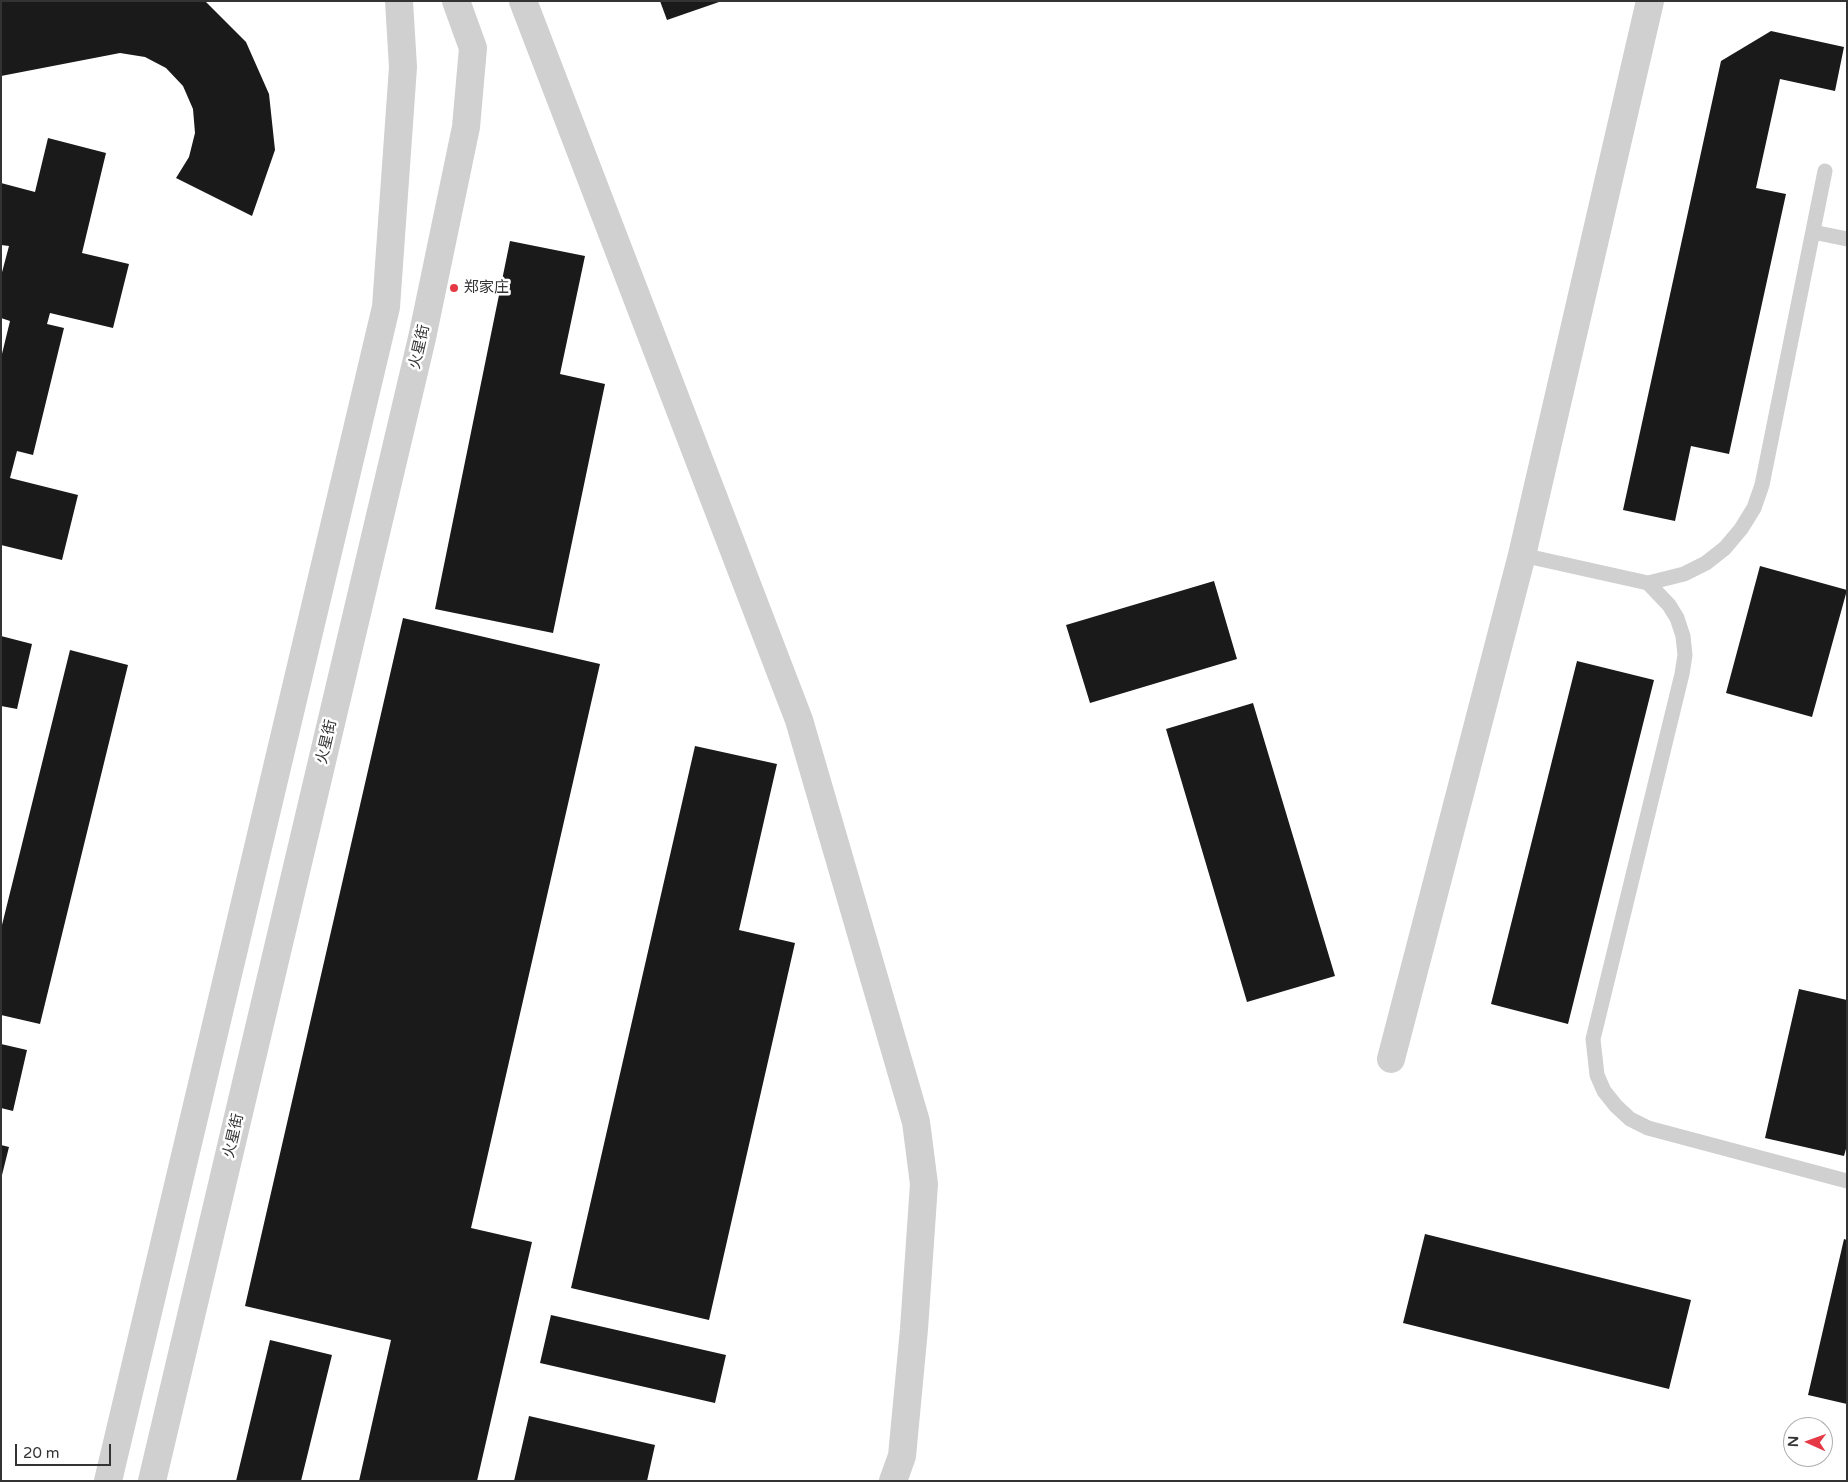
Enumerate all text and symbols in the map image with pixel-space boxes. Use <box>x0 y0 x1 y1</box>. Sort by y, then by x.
place label: 郑家庄 <box>464 279 509 297</box>
marker: 郑家庄 <box>448 282 460 294</box>
street label: 火星街 <box>406 323 434 371</box>
street label: 火星街 <box>313 718 341 766</box>
street label: 火星街 <box>220 1112 248 1160</box>
north arrow <box>1783 1417 1833 1467</box>
scale bar <box>18 1434 114 1466</box>
text: N <box>1785 1436 1802 1447</box>
text: 20 m <box>23 1444 60 1462</box>

